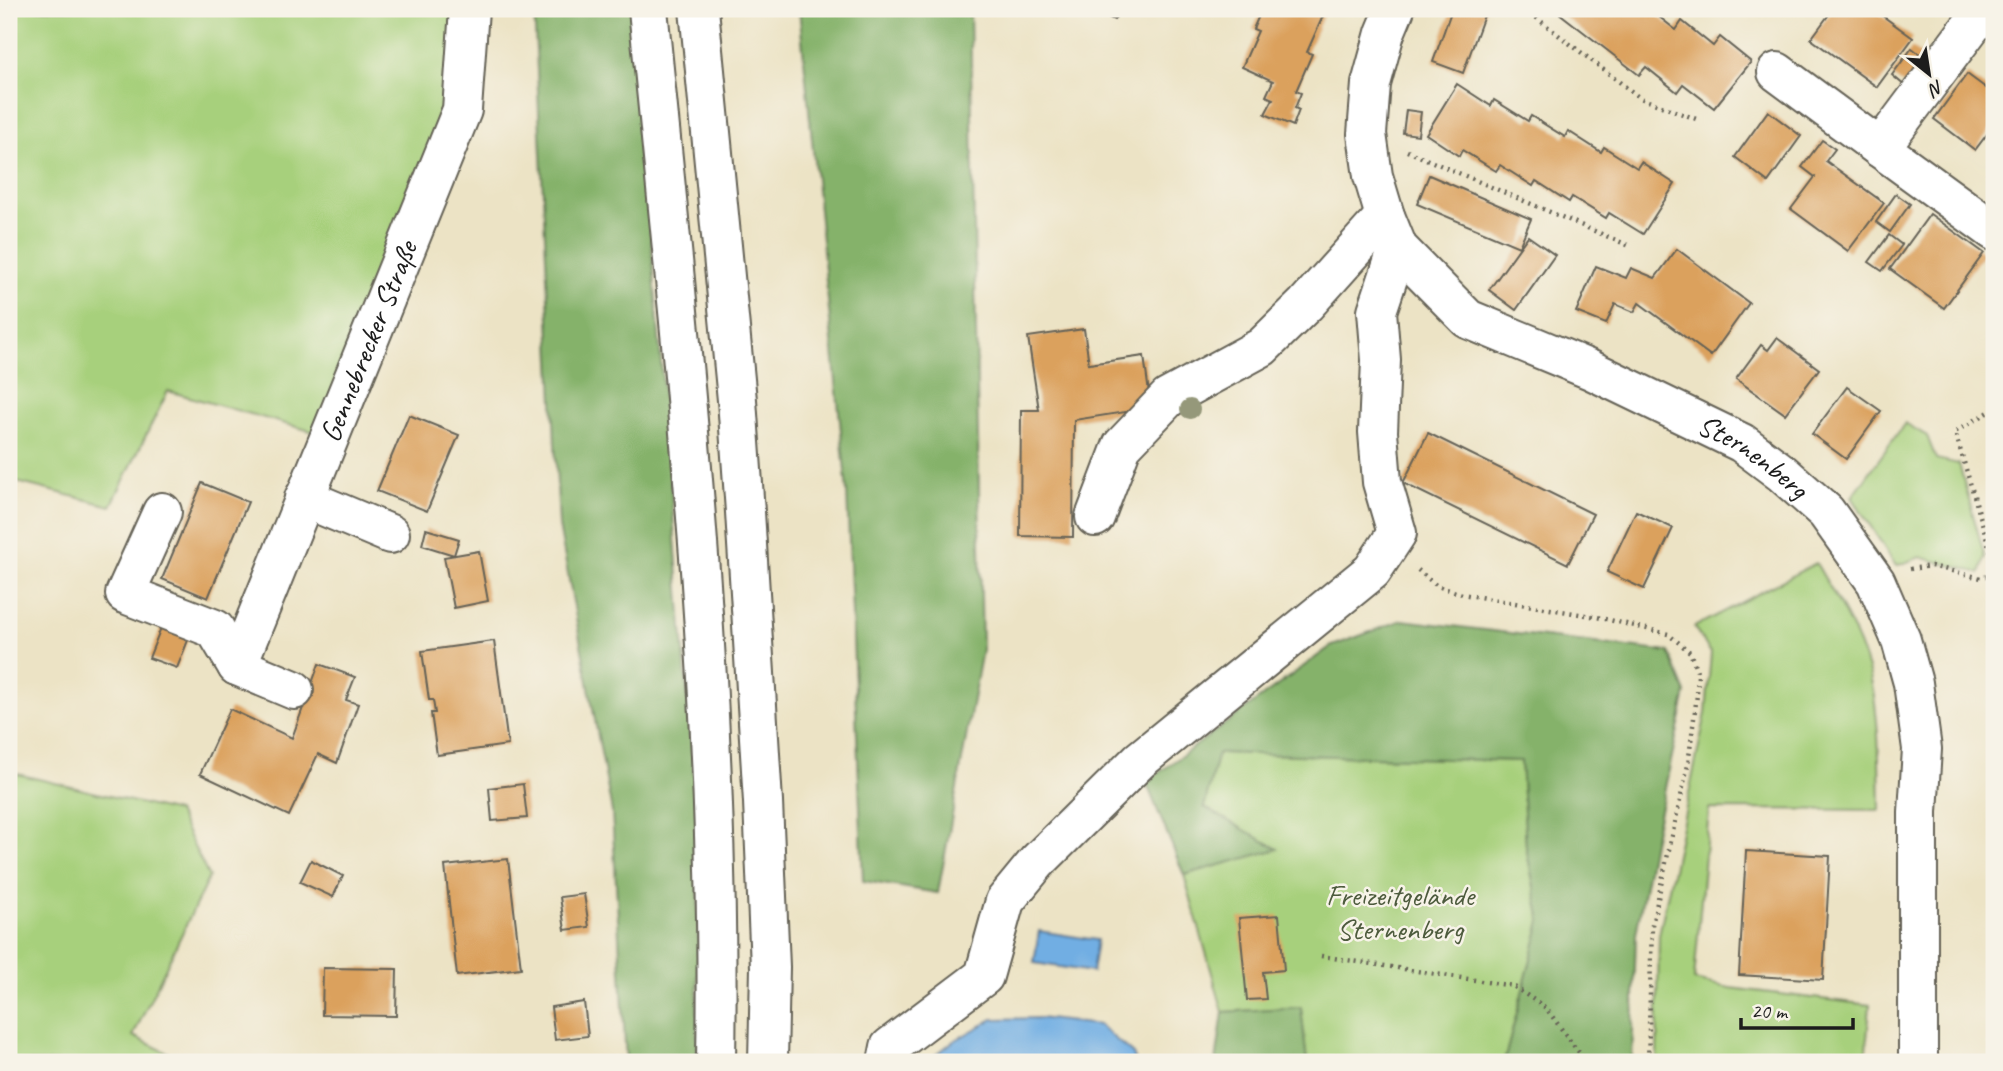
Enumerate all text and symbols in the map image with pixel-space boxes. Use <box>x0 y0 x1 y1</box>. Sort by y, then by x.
north arrow <box>1895 38 1965 108</box>
text: N <box>1923 75 1948 103</box>
street label: Gennebrecker Straße <box>311 234 427 447</box>
street label: Sternenberg <box>1692 406 1818 508</box>
park label: Freizeitgelände Sternenberg <box>1326 876 1476 948</box>
scale bar <box>1741 987 1853 1031</box>
text: 20 m <box>1751 998 1789 1024</box>

